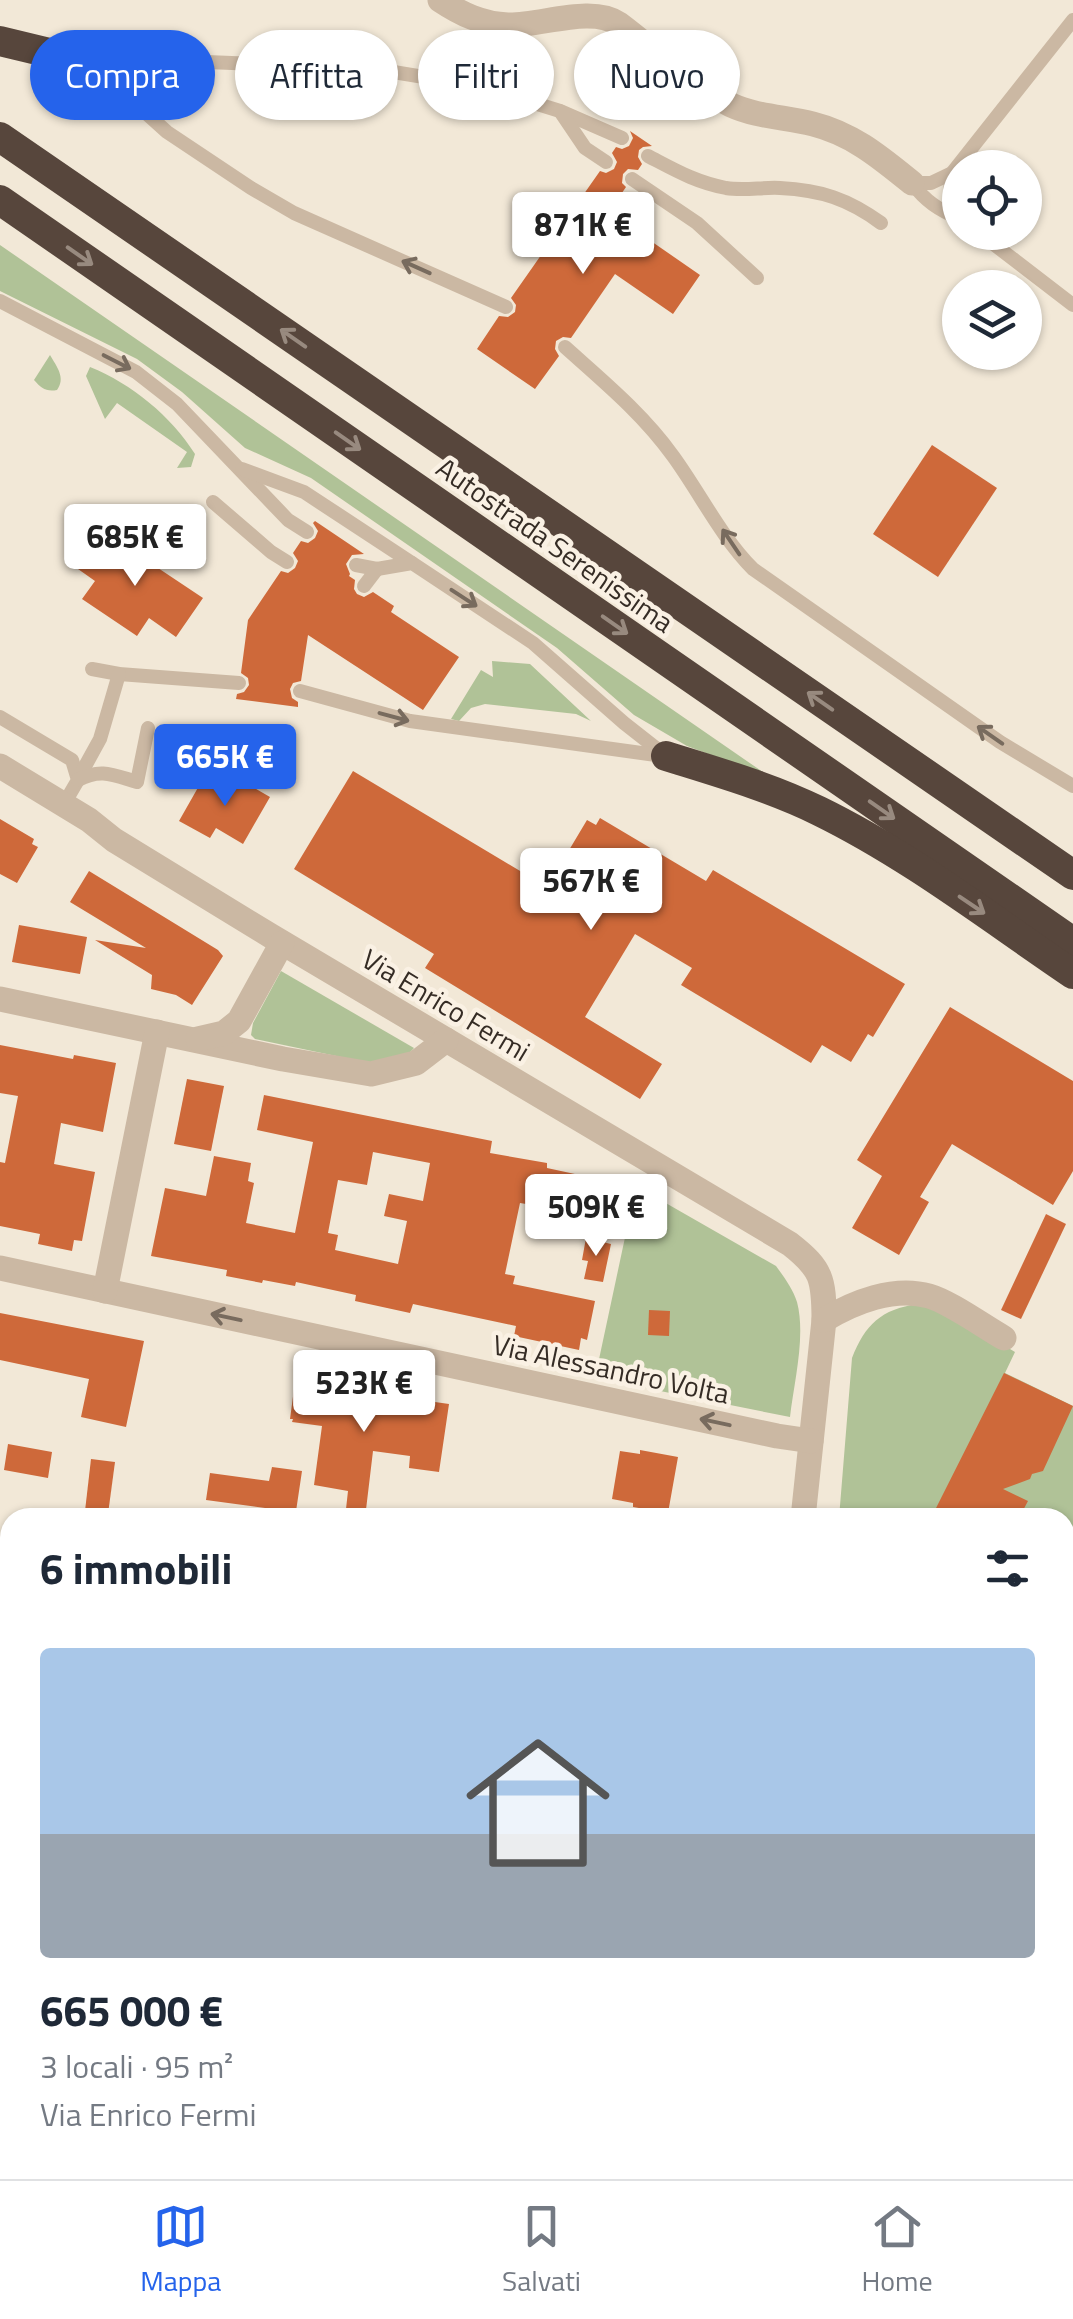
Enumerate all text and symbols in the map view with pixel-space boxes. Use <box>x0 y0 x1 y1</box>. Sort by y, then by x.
chip: Compra <box>30 30 215 120</box>
chip: Affitta <box>235 30 398 120</box>
chip: Filtri <box>418 30 554 120</box>
chip: Nuovo <box>574 30 740 120</box>
map controls <box>942 150 1042 370</box>
button: locate <box>942 150 1042 250</box>
pin: 871K € <box>502 192 664 277</box>
text: 871K € <box>534 200 632 248</box>
one-way arrow <box>66 245 94 266</box>
one-way arrow <box>401 257 432 275</box>
button: layers <box>942 270 1042 370</box>
one-way arrow <box>279 328 307 349</box>
one-way arrow <box>102 354 132 373</box>
one-way arrow <box>333 430 361 451</box>
street label: Autostrada Serenissima <box>428 446 683 643</box>
pin: 685K € <box>54 504 216 589</box>
text: 685K € <box>86 512 184 560</box>
one-way arrow <box>720 528 741 556</box>
one-way arrow <box>449 587 478 608</box>
one-way arrow <box>600 615 628 636</box>
one-way arrow <box>806 691 834 712</box>
one-way arrow <box>378 708 409 727</box>
pin: 665K € <box>144 724 306 809</box>
one-way arrow <box>977 725 1005 746</box>
text: 665K € <box>176 732 274 780</box>
one-way arrow <box>868 799 896 820</box>
pin: 567K € <box>510 848 672 933</box>
text: 567K € <box>542 856 640 904</box>
one-way arrow <box>957 894 985 915</box>
street label: Via Enrico Fermi <box>354 937 539 1072</box>
pin: 509K € <box>515 1174 677 1259</box>
text: 509K € <box>547 1182 645 1230</box>
one-way arrow <box>211 1307 243 1325</box>
street label: Via Alessandro Volta <box>489 1322 733 1415</box>
pin: 523K € <box>283 1350 445 1435</box>
text: 523K € <box>315 1358 413 1406</box>
one-way arrow <box>700 1412 732 1431</box>
text: 6 immobili <box>40 1536 232 1600</box>
icon: filters <box>980 1541 1035 1596</box>
icon: home <box>448 1713 628 1893</box>
text: 665 000 € <box>40 1978 223 2042</box>
text: 3 locali · 95 m² <box>40 2042 233 2090</box>
text: Via Enrico Fermi <box>40 2090 257 2138</box>
tab: Mappa <box>140 2199 221 2302</box>
tab: Salvati <box>502 2199 581 2302</box>
tab: Home <box>862 2199 933 2302</box>

